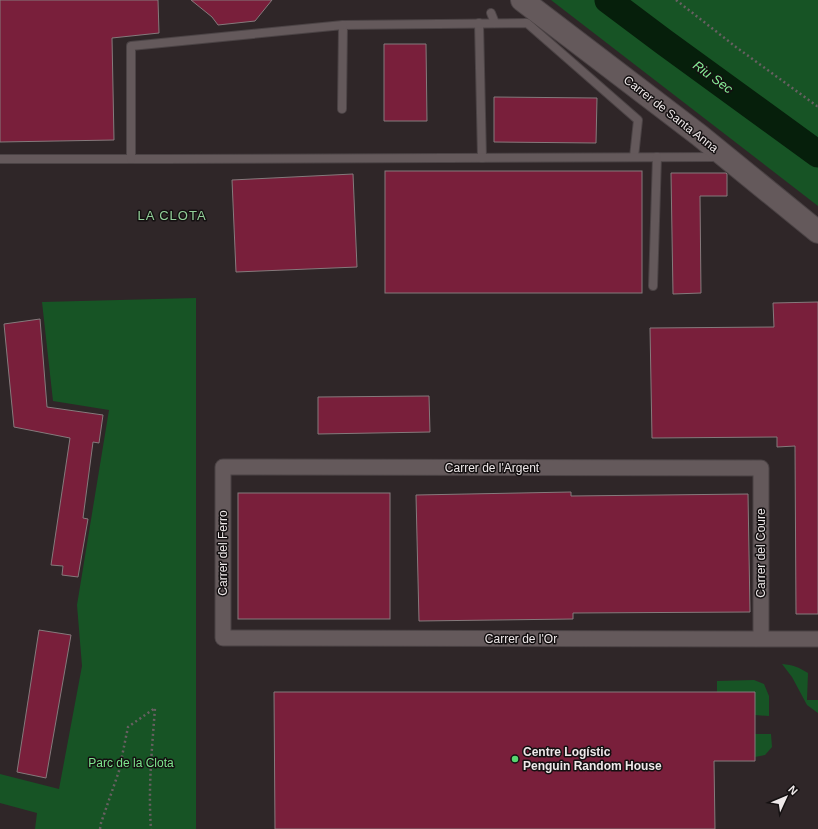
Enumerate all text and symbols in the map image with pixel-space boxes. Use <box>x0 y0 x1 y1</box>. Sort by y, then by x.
water label: Riu Sec <box>690 58 736 97</box>
street label: Carrer de Santa Anna <box>621 73 721 155</box>
district label: LA CLOTA <box>137 208 207 223</box>
street label: Carrer de l'Argent <box>445 461 540 475</box>
street label: Carrer del Coure <box>754 508 768 598</box>
street label: Carrer del Ferro <box>216 510 230 596</box>
street label: Carrer de l'Or <box>485 632 557 646</box>
place label: Centre Logístic Penguin Random House <box>523 745 662 773</box>
marker: Centre Logístic Penguin Random House <box>510 754 520 764</box>
park label: Parc de la Clota <box>88 756 174 770</box>
north arrow <box>766 777 806 817</box>
text: N <box>786 783 800 797</box>

